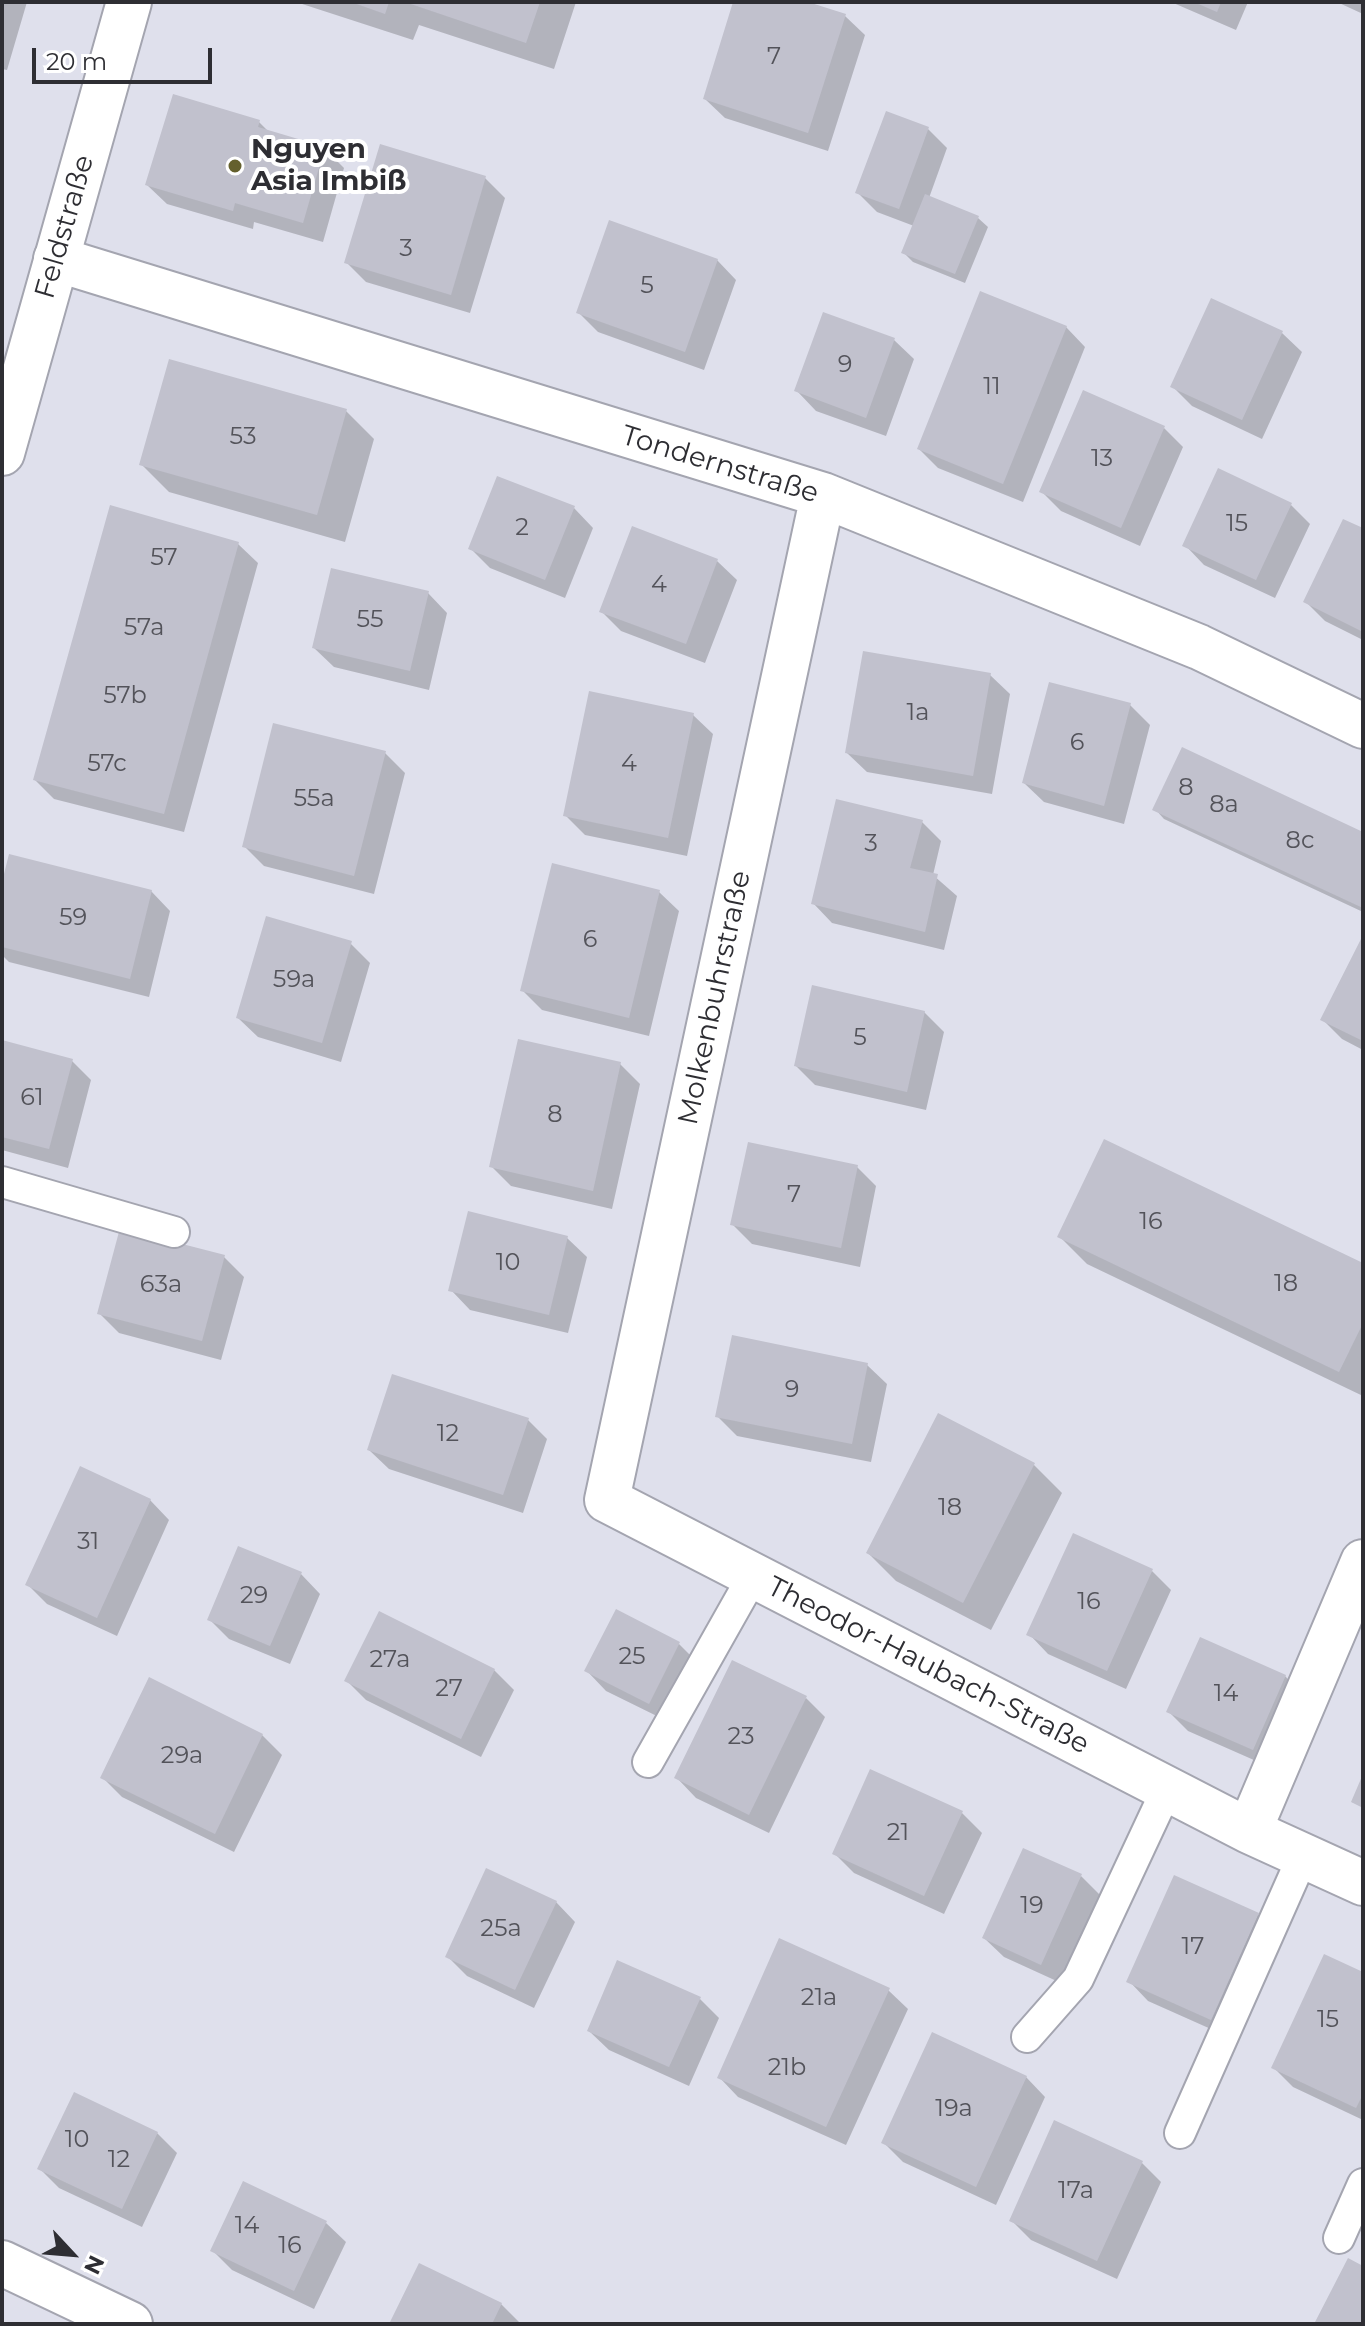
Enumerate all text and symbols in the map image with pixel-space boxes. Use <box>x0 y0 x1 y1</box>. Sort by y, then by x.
scale bar <box>36 32 216 82</box>
house number: 7 <box>767 43 781 71</box>
text: 20 m <box>46 47 107 76</box>
place label: Nguyen Asia Imbiß <box>251 133 407 199</box>
street label: Feldstraße <box>28 151 102 303</box>
marker: Nguyen Asia Imbiß <box>226 157 244 175</box>
house number: 3 <box>399 235 413 263</box>
house number: 5 <box>640 272 654 300</box>
house number: 9 <box>838 351 852 379</box>
house number: 11 <box>983 373 1001 401</box>
street label: Tondernstraße <box>617 419 823 511</box>
house number: 53 <box>230 423 256 451</box>
house number: 13 <box>1091 445 1113 473</box>
house number: 15 <box>1226 510 1248 538</box>
house number: 2 <box>515 514 529 542</box>
house number: 57 <box>150 544 178 572</box>
house number: 4 <box>651 571 667 599</box>
house number: 55 <box>356 606 384 634</box>
house number: 57a <box>124 614 164 642</box>
house number: 57b <box>103 682 147 710</box>
house number: 1a <box>907 699 929 727</box>
house number: 6 <box>1070 729 1084 757</box>
house number: 57c <box>87 750 127 778</box>
house number: 4 <box>621 750 637 778</box>
house number: 8 <box>1178 774 1194 802</box>
house number: 55a <box>293 785 335 813</box>
house number: 8a <box>1209 791 1239 819</box>
house number: 8c <box>1286 827 1314 855</box>
house number: 3 <box>864 830 878 858</box>
street label: Molkenbuhrstraße <box>672 868 758 1128</box>
house number: 59 <box>59 904 87 932</box>
house number: 6 <box>583 926 597 954</box>
house number: 59a <box>273 966 315 994</box>
house number: 5 <box>853 1024 867 1052</box>
house number: 61 <box>20 1084 44 1112</box>
house number: 8 <box>547 1101 563 1129</box>
house number: 7 <box>787 1181 801 1209</box>
house number: 16 <box>1139 1208 1163 1236</box>
house number: 10 <box>496 1249 520 1277</box>
house number: 18 <box>1274 1270 1298 1298</box>
house number: 63a <box>140 1271 182 1299</box>
house number: 9 <box>785 1376 799 1404</box>
house number: 12 <box>437 1420 459 1448</box>
house number: 18 <box>938 1494 962 1522</box>
house number: 31 <box>77 1528 99 1556</box>
street label: Theodor-Haubach-Straße <box>761 1570 1095 1762</box>
house number: 29 <box>240 1582 268 1610</box>
house number: 16 <box>1077 1588 1101 1616</box>
house number: 25 <box>618 1643 646 1671</box>
house number: 27a <box>370 1646 410 1674</box>
house number: 27 <box>435 1675 463 1703</box>
house number: 14 <box>1214 1680 1238 1708</box>
house number: 23 <box>727 1723 755 1751</box>
house number: 29a <box>161 1742 203 1770</box>
house number: 21 <box>887 1819 909 1847</box>
house number: 19 <box>1020 1892 1044 1920</box>
house number: 25a <box>480 1915 522 1943</box>
house number: 17 <box>1182 1933 1204 1961</box>
house number: 21a <box>801 1984 837 2012</box>
house number: 15 <box>1317 2006 1339 2034</box>
house number: 21b <box>768 2054 806 2082</box>
house number: 19a <box>935 2095 973 2123</box>
house number: 10 <box>65 2126 89 2154</box>
house number: 12 <box>108 2146 130 2174</box>
house number: 17a <box>1058 2177 1094 2205</box>
house number: 14 <box>235 2212 259 2240</box>
north arrow <box>32 2214 112 2294</box>
house number: 16 <box>278 2232 302 2260</box>
text: N <box>78 2251 110 2279</box>

